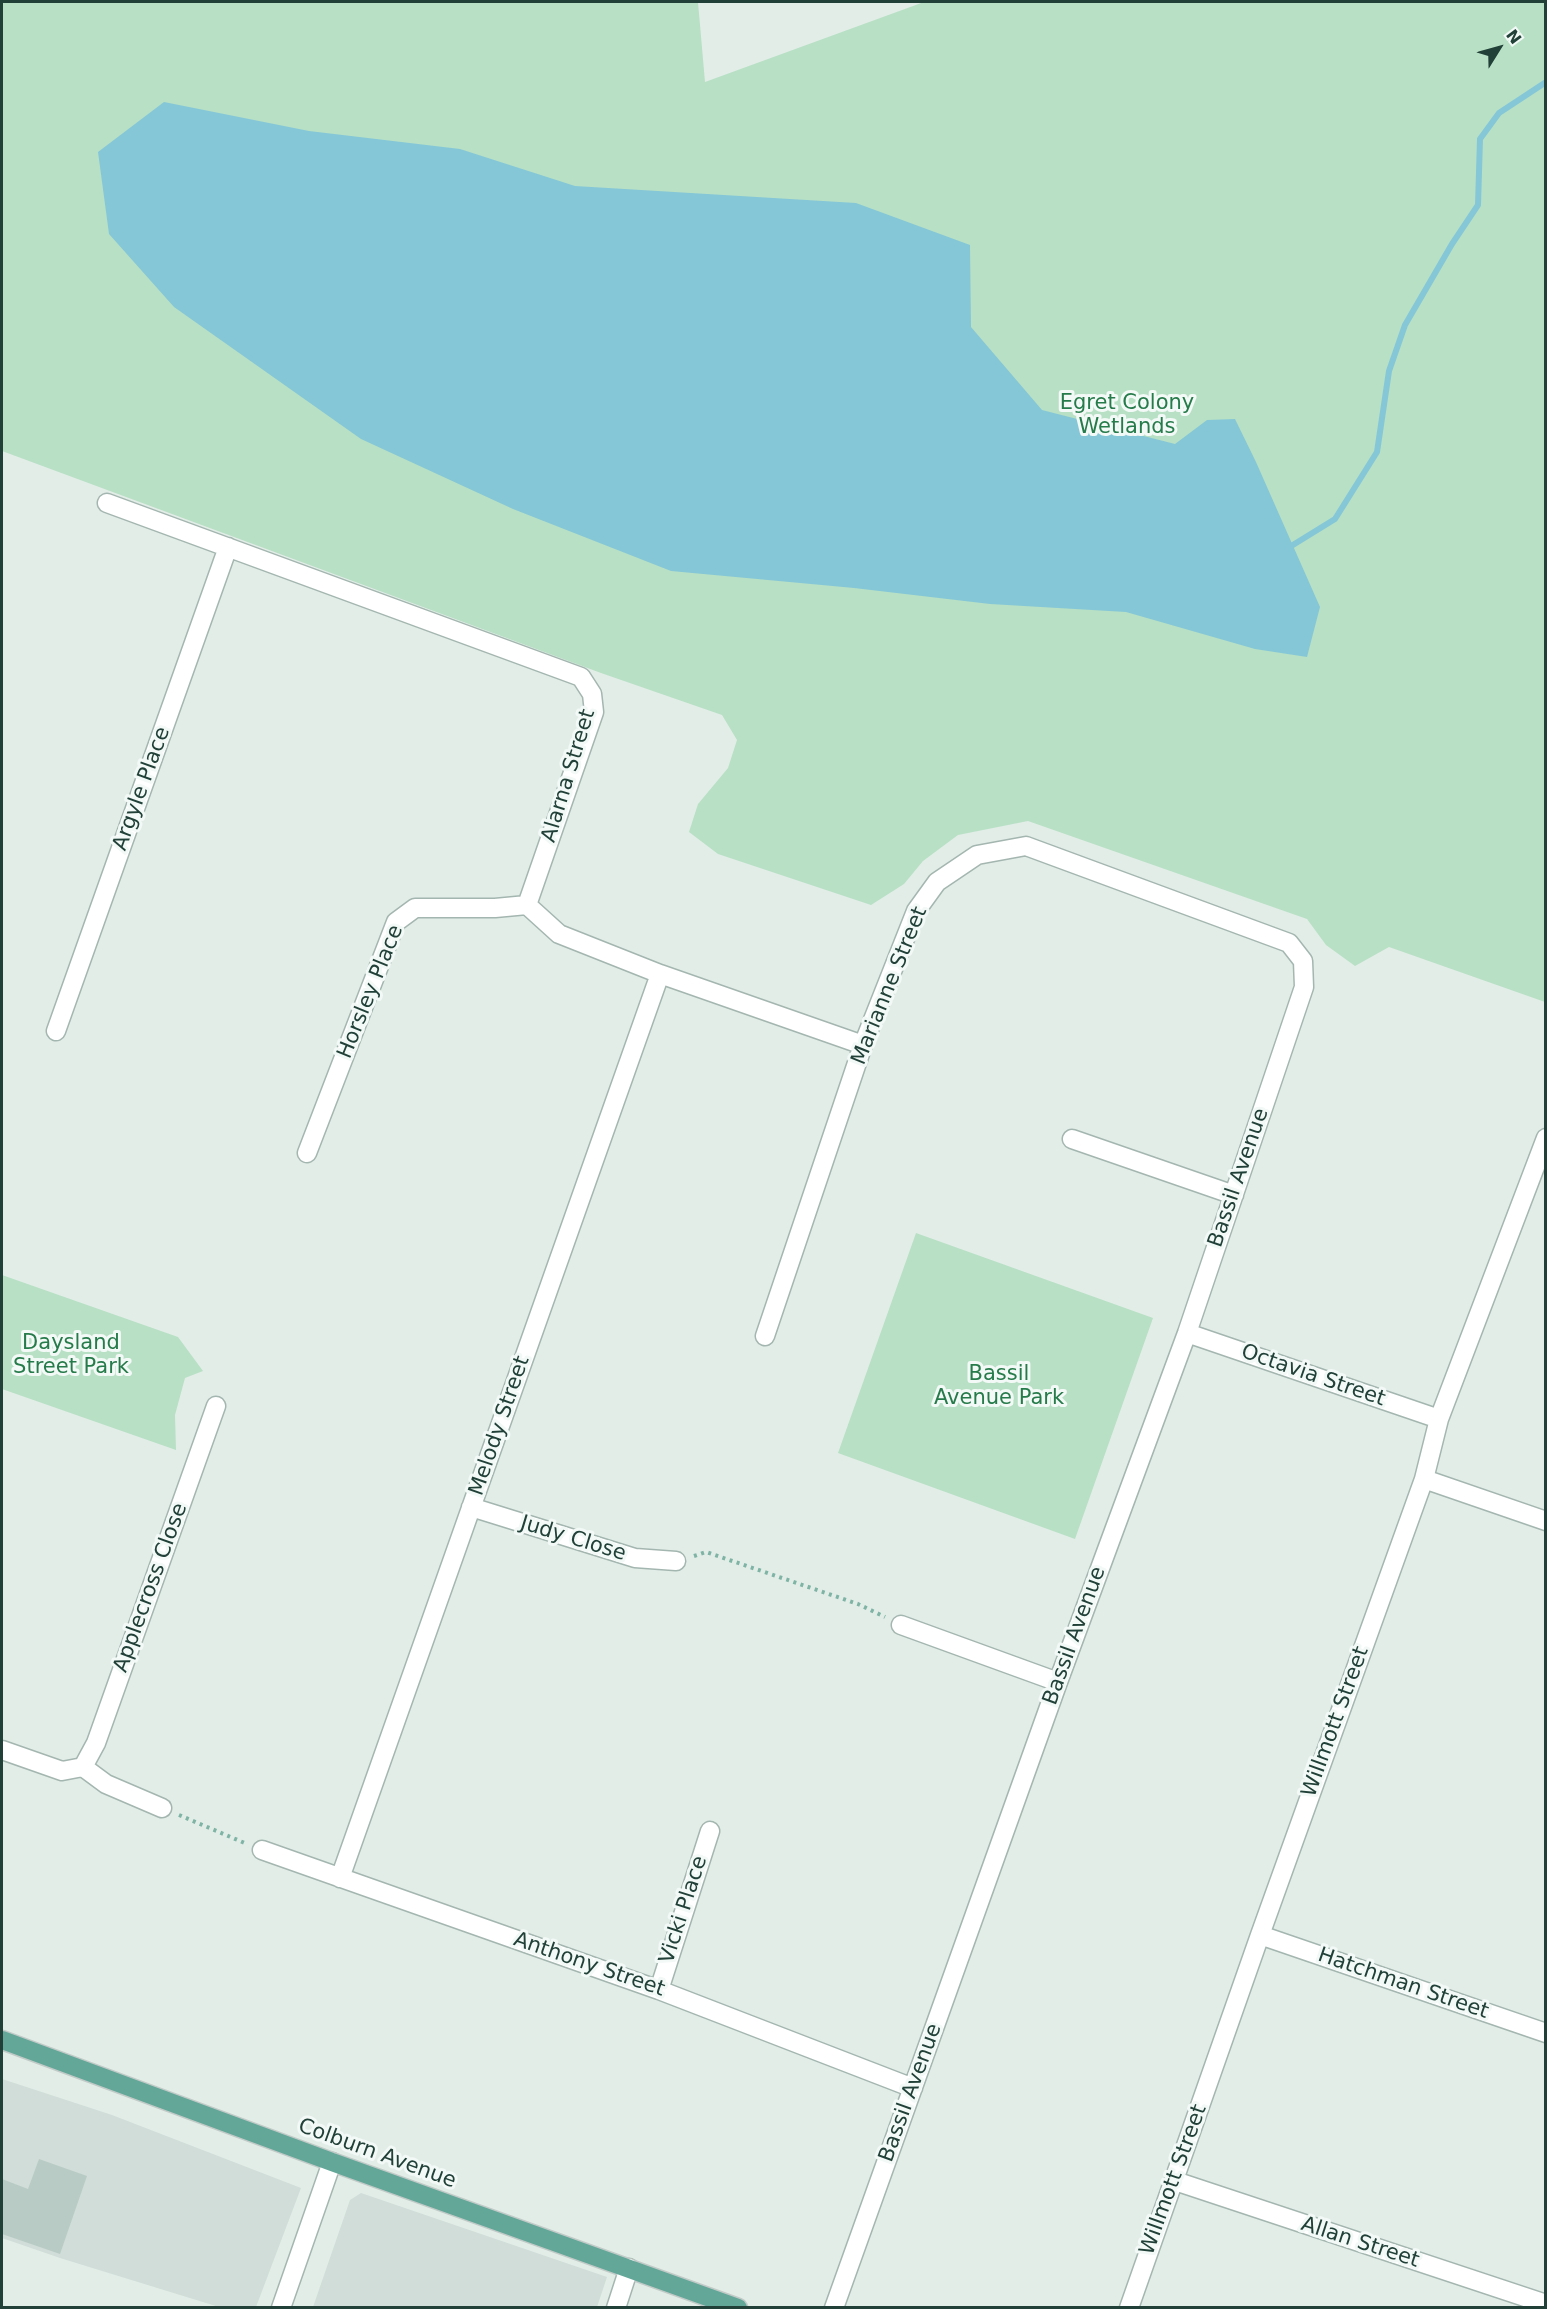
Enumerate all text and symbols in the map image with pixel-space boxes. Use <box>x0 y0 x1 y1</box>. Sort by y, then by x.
north arrow <box>1469 18 1529 78</box>
text: N <box>1502 26 1525 48</box>
park label: Egret Colony Wetlands <box>1060 391 1194 441</box>
street label: Alarna Street <box>537 706 601 846</box>
street label: Argyle Place <box>108 724 176 854</box>
street label: Marianne Street <box>847 903 933 1069</box>
street label: Horsley Place <box>333 921 409 1063</box>
street label: Bassil Avenue <box>1203 1105 1275 1251</box>
park label: Daysland Street Park <box>13 1331 129 1381</box>
street label: Octavia Street <box>1238 1340 1388 1412</box>
street label: Melody Street <box>464 1353 536 1499</box>
park label: Bassil Avenue Park <box>934 1362 1064 1412</box>
street label: Applecross Close <box>109 1500 193 1676</box>
street label: Judy Close <box>517 1511 629 1567</box>
street label: Bassil Avenue <box>1038 1563 1112 1709</box>
street label: Willmott Street <box>1297 1643 1375 1801</box>
street label: Vicki Place <box>655 1853 713 1967</box>
street label: Anthony Street <box>510 1927 668 2003</box>
street label: Hatchman Street <box>1314 1943 1492 2025</box>
street label: Bassil Avenue <box>874 2020 948 2166</box>
street label: Willmott Street <box>1135 2101 1213 2259</box>
street label: Colburn Avenue <box>295 2114 459 2194</box>
street label: Allan Street <box>1298 2212 1422 2274</box>

